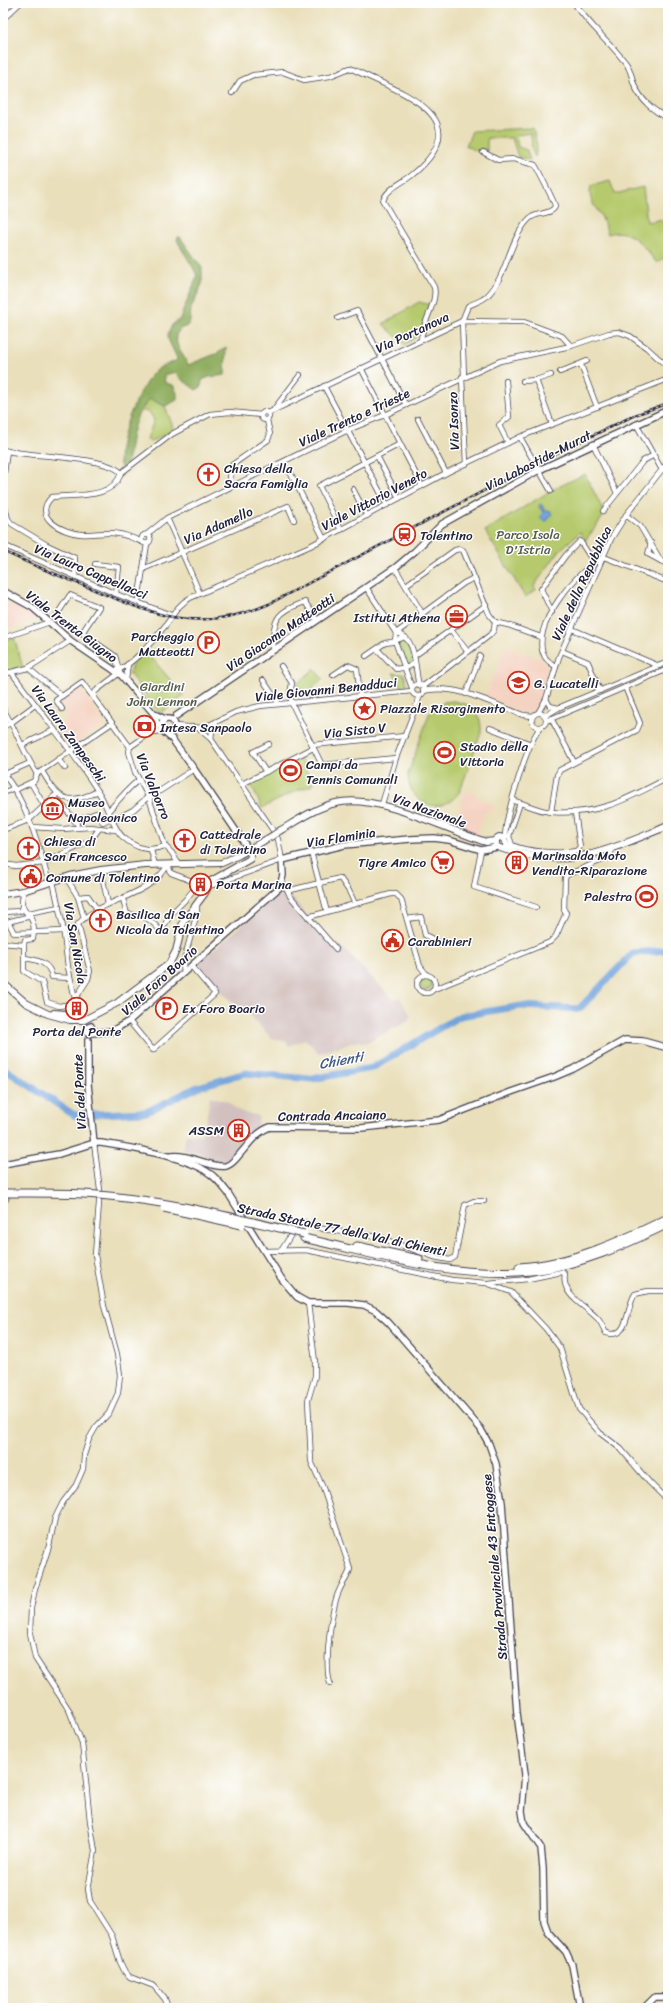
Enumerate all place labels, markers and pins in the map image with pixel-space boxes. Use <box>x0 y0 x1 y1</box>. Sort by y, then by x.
place label: Chiesa della Sacra Famiglia <box>224 457 308 495</box>
church icon: Chiesa della Sacra Famiglia <box>196 462 222 488</box>
station icon: Tolentino <box>392 522 418 548</box>
place label: Tolentino <box>420 524 473 547</box>
office icon: Istituti Athena <box>443 604 469 630</box>
place label: Istituti Athena <box>353 606 440 629</box>
place label: Parcheggio Matteotti <box>131 625 194 663</box>
parking icon: Parcheggio Matteotti <box>196 630 222 656</box>
school or university icon: G. Lucatelli <box>505 670 531 696</box>
place label: G. Lucatelli <box>534 672 599 695</box>
place icon: Piazzale Risorgimento <box>351 695 377 721</box>
place label: Piazzale Risorgimento <box>380 697 506 720</box>
bank icon: Intesa Sanpaolo <box>131 714 157 740</box>
place label: Intesa Sanpaolo <box>159 716 252 739</box>
place label: Stadio della Vittoria <box>460 735 529 773</box>
sports icon: Stadio della Vittoria <box>431 740 457 766</box>
place label: Campi da Tennis Comunali <box>306 753 398 791</box>
sports icon: Campi da Tennis Comunali <box>278 758 304 784</box>
place label: Museo Napoleonico <box>68 791 138 829</box>
museum icon: Museo Napoleonico <box>39 796 65 822</box>
place label: Cattedrale di Tolentino <box>200 823 267 861</box>
church icon: Cattedrale di Tolentino <box>172 828 198 854</box>
place label: Chiesa di San Francesco <box>44 830 127 868</box>
church icon: Chiesa di San Francesco <box>16 835 42 861</box>
place label: Marinsalda Moto Vendita-Riparazione <box>532 844 647 882</box>
supermarket icon: Tigre Amico <box>429 849 455 875</box>
building icon: Marinsalda Moto Vendita-Riparazione <box>503 849 529 875</box>
place label: Tigre Amico <box>358 851 426 874</box>
public building icon: Comune di Tolentino <box>17 864 43 890</box>
place label: Comune di Tolentino <box>46 866 161 889</box>
building icon: Porta Marina <box>188 871 214 897</box>
place label: Porta Marina <box>216 873 292 896</box>
sports icon: Palestra <box>634 883 660 909</box>
place label: Palestra <box>584 885 632 908</box>
place label: Basilica di San Nicola da Tolentino <box>116 903 225 941</box>
church icon: Basilica di San Nicola da Tolentino <box>87 908 113 934</box>
public building icon: Carabinieri <box>379 928 405 954</box>
place label: Carabinieri <box>408 930 472 953</box>
parking icon: Ex Foro Boario <box>154 995 180 1021</box>
building icon: Porta del Ponte <box>64 996 90 1022</box>
place label: Ex Foro Boario <box>182 997 265 1020</box>
place label: Porta del Ponte <box>32 1020 122 1043</box>
building icon: ASSM <box>226 1117 252 1143</box>
place label: ASSM <box>188 1119 224 1142</box>

